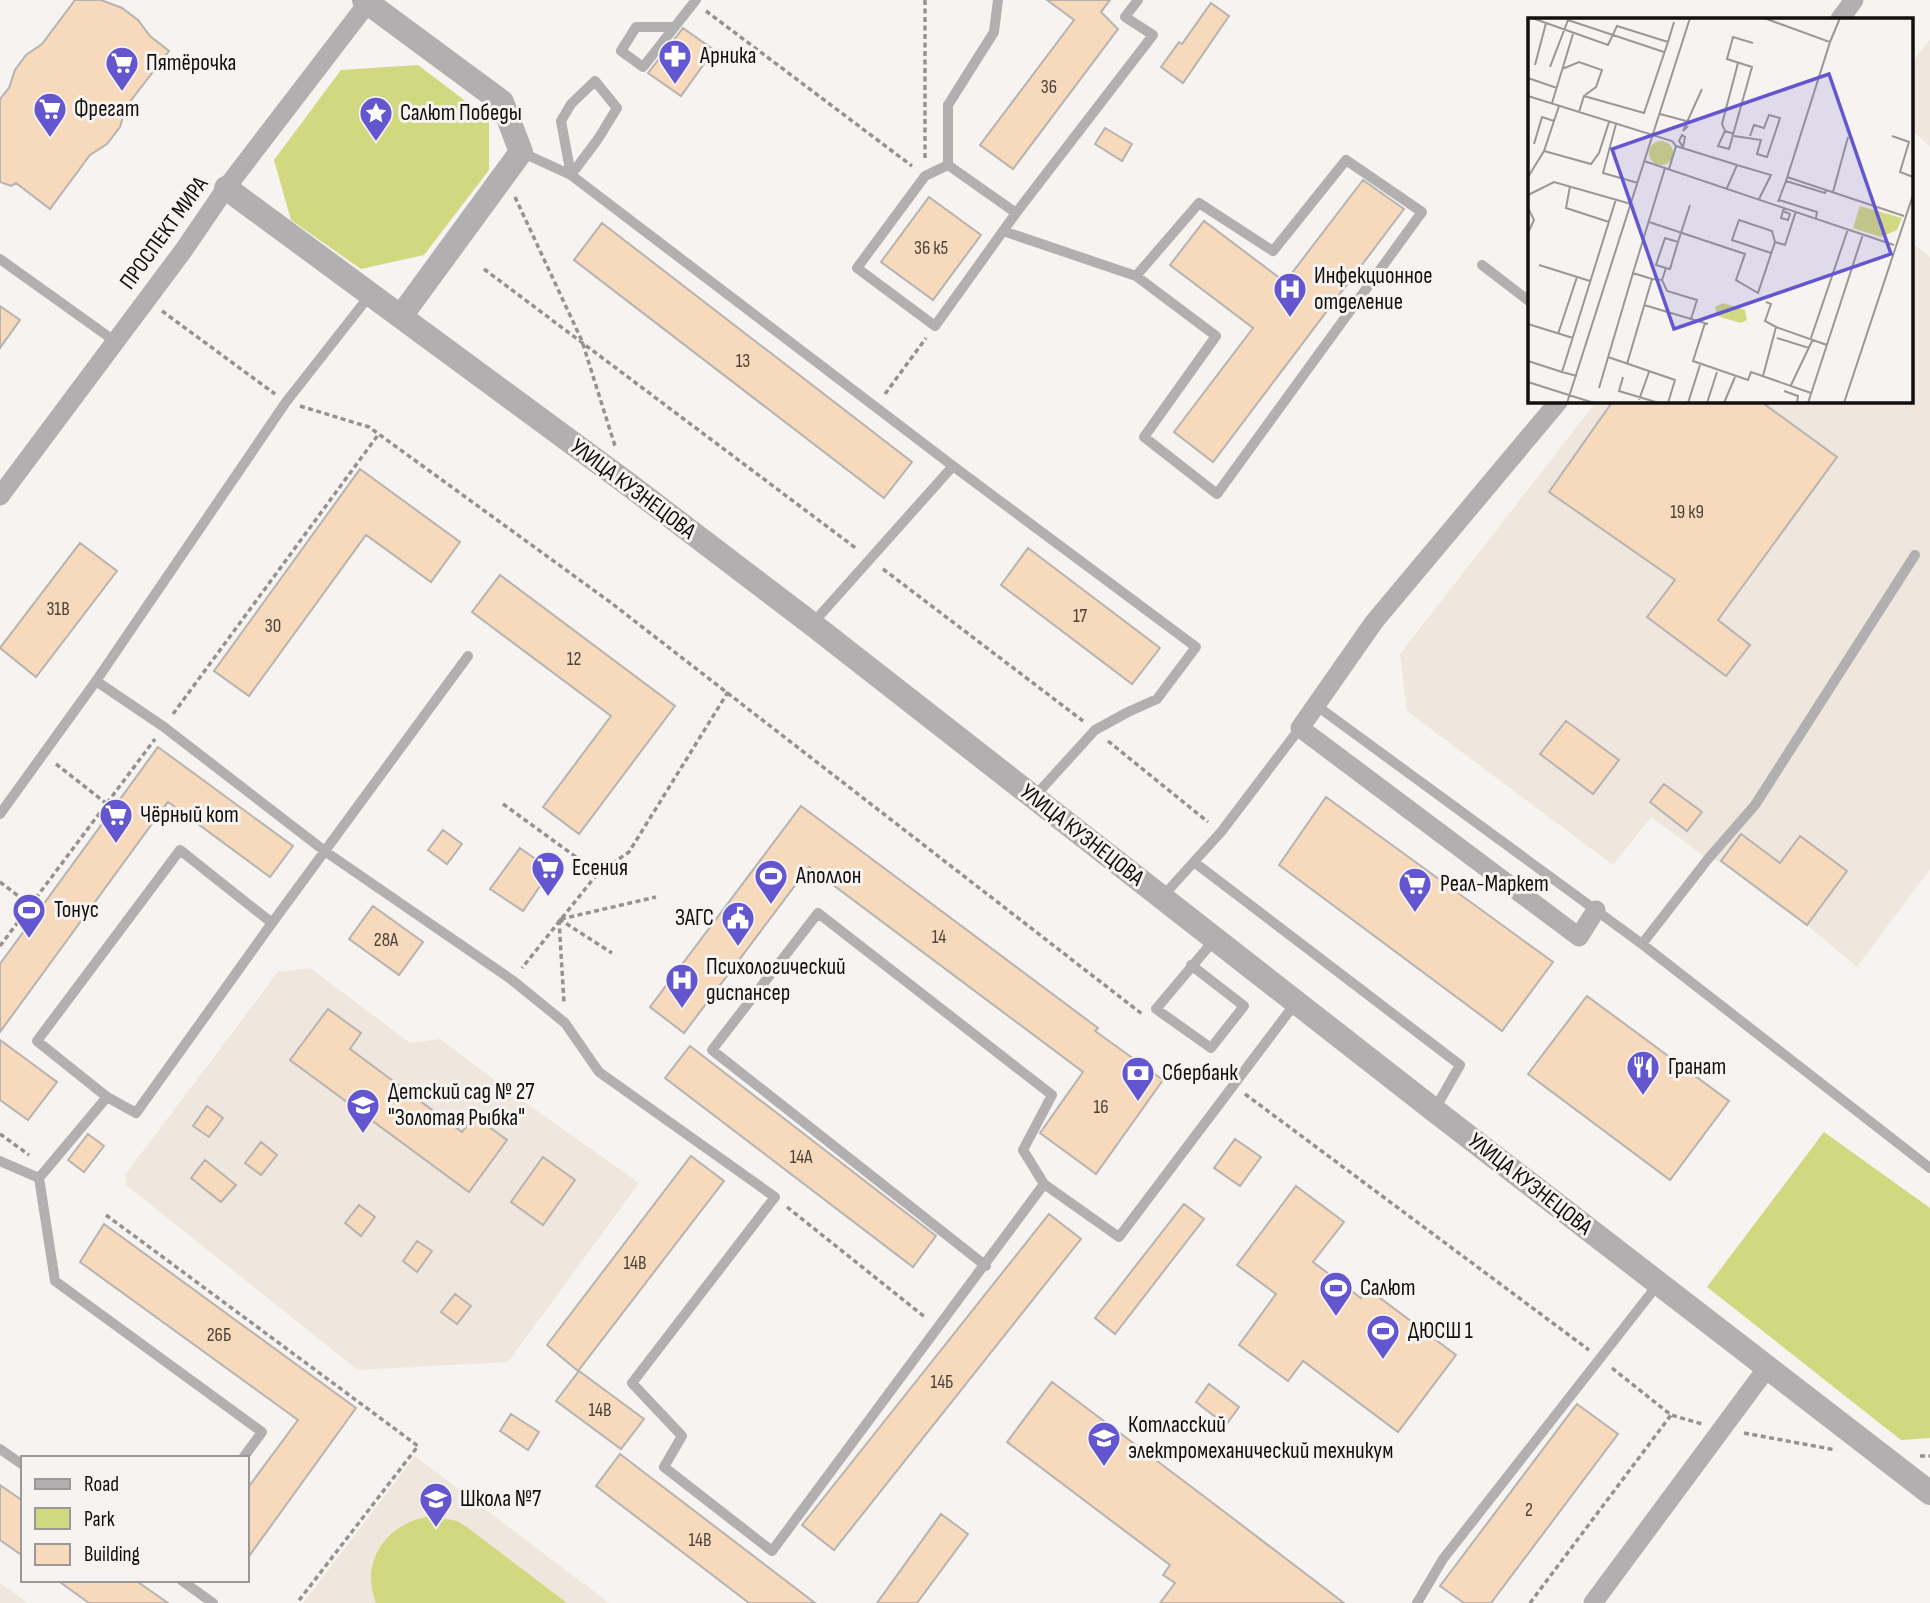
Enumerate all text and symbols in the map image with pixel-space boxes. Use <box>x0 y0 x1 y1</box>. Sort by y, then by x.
inset map <box>1528 18 1912 402</box>
pharmacy icon: Арника <box>656 37 694 86</box>
place label: Арника <box>699 42 756 70</box>
supermarket icon: Пятёрочка <box>103 44 141 93</box>
place label: Пятёрочка <box>146 49 236 77</box>
house number: 36 <box>1041 76 1057 99</box>
supermarket icon: Фрегат <box>31 90 69 139</box>
place icon: Салют Победы <box>357 94 395 143</box>
place label: Фрегат <box>74 95 139 123</box>
place label: Салют Победы <box>400 99 522 127</box>
street label: ПРОСПЕКТ МИРА <box>114 171 214 295</box>
house number: 36 к5 <box>914 237 948 260</box>
place label: Инфекционное отделение <box>1314 262 1433 316</box>
hospital icon: Инфекционное отделение <box>1271 270 1309 319</box>
house number: 13 <box>736 350 750 373</box>
street label: УЛИЦА КУЗНЕЦОВА <box>565 433 701 545</box>
house number: 19 к9 <box>1670 501 1704 524</box>
house number: 31В <box>46 598 70 621</box>
house number: 17 <box>1073 605 1088 628</box>
house number: 30 <box>265 615 281 638</box>
house number: 12 <box>567 648 581 671</box>
street label: УЛИЦА КУЗНЕЦОВА <box>1014 778 1150 892</box>
supermarket icon: Чёрный кот <box>97 796 135 845</box>
place label: Чёрный кот <box>140 801 239 829</box>
supermarket icon: Есения <box>529 849 567 898</box>
place label: Есения <box>572 854 628 882</box>
sports icon: Аполлон <box>752 857 790 906</box>
place label: Аполлон <box>795 862 861 890</box>
supermarket icon: Реал-Маркет <box>1396 865 1434 914</box>
place label: Реал-Маркет <box>1440 870 1549 898</box>
sports icon: Тонус <box>10 891 48 940</box>
place label: Тонус <box>54 896 99 924</box>
public building icon: ЗАГС <box>719 899 757 948</box>
place label: ЗАГС <box>675 904 714 932</box>
house number: 14 <box>932 926 946 949</box>
house number: 28А <box>374 929 399 952</box>
place label: Психологический диспансер <box>706 953 846 1007</box>
hospital icon: Психологический диспансер <box>663 961 701 1010</box>
restaurant icon: Гранат <box>1624 1048 1662 1097</box>
place label: Гранат <box>1668 1053 1726 1081</box>
bank icon: Сбербанк <box>1119 1054 1157 1103</box>
place label: Сбербанк <box>1162 1059 1238 1087</box>
place label: Детский сад № 27 "Золотая Рыбка" <box>388 1078 534 1132</box>
school or university icon: Детский сад № 27 "Золотая Рыбка" <box>344 1086 382 1135</box>
house number: 16 <box>1094 1096 1108 1119</box>
street label: УЛИЦА КУЗНЕЦОВА <box>1462 1127 1598 1241</box>
house number: 14А <box>790 1146 813 1169</box>
house number: 14В <box>623 1252 647 1275</box>
sports icon: Салют <box>1317 1269 1355 1318</box>
place label: Салют <box>1360 1274 1415 1302</box>
sports icon: ДЮСШ 1 <box>1364 1312 1402 1361</box>
place label: ДЮСШ 1 <box>1408 1317 1473 1345</box>
house number: 26Б <box>207 1324 231 1347</box>
house number: 14Б <box>931 1371 953 1394</box>
house number: 14В <box>588 1399 612 1422</box>
place label: Котласский электромеханический техникум <box>1128 1411 1393 1465</box>
school or university icon: Котласский электромеханический техникум <box>1085 1419 1123 1468</box>
legend <box>21 1456 248 1582</box>
text: Road <box>84 1472 119 1497</box>
school or university icon: Школа №7 <box>417 1480 455 1529</box>
place label: Школа №7 <box>460 1485 541 1513</box>
house number: 2 <box>1525 1499 1533 1522</box>
text: Park <box>84 1507 115 1532</box>
house number: 14В <box>688 1529 712 1552</box>
text: Building <box>84 1542 140 1567</box>

